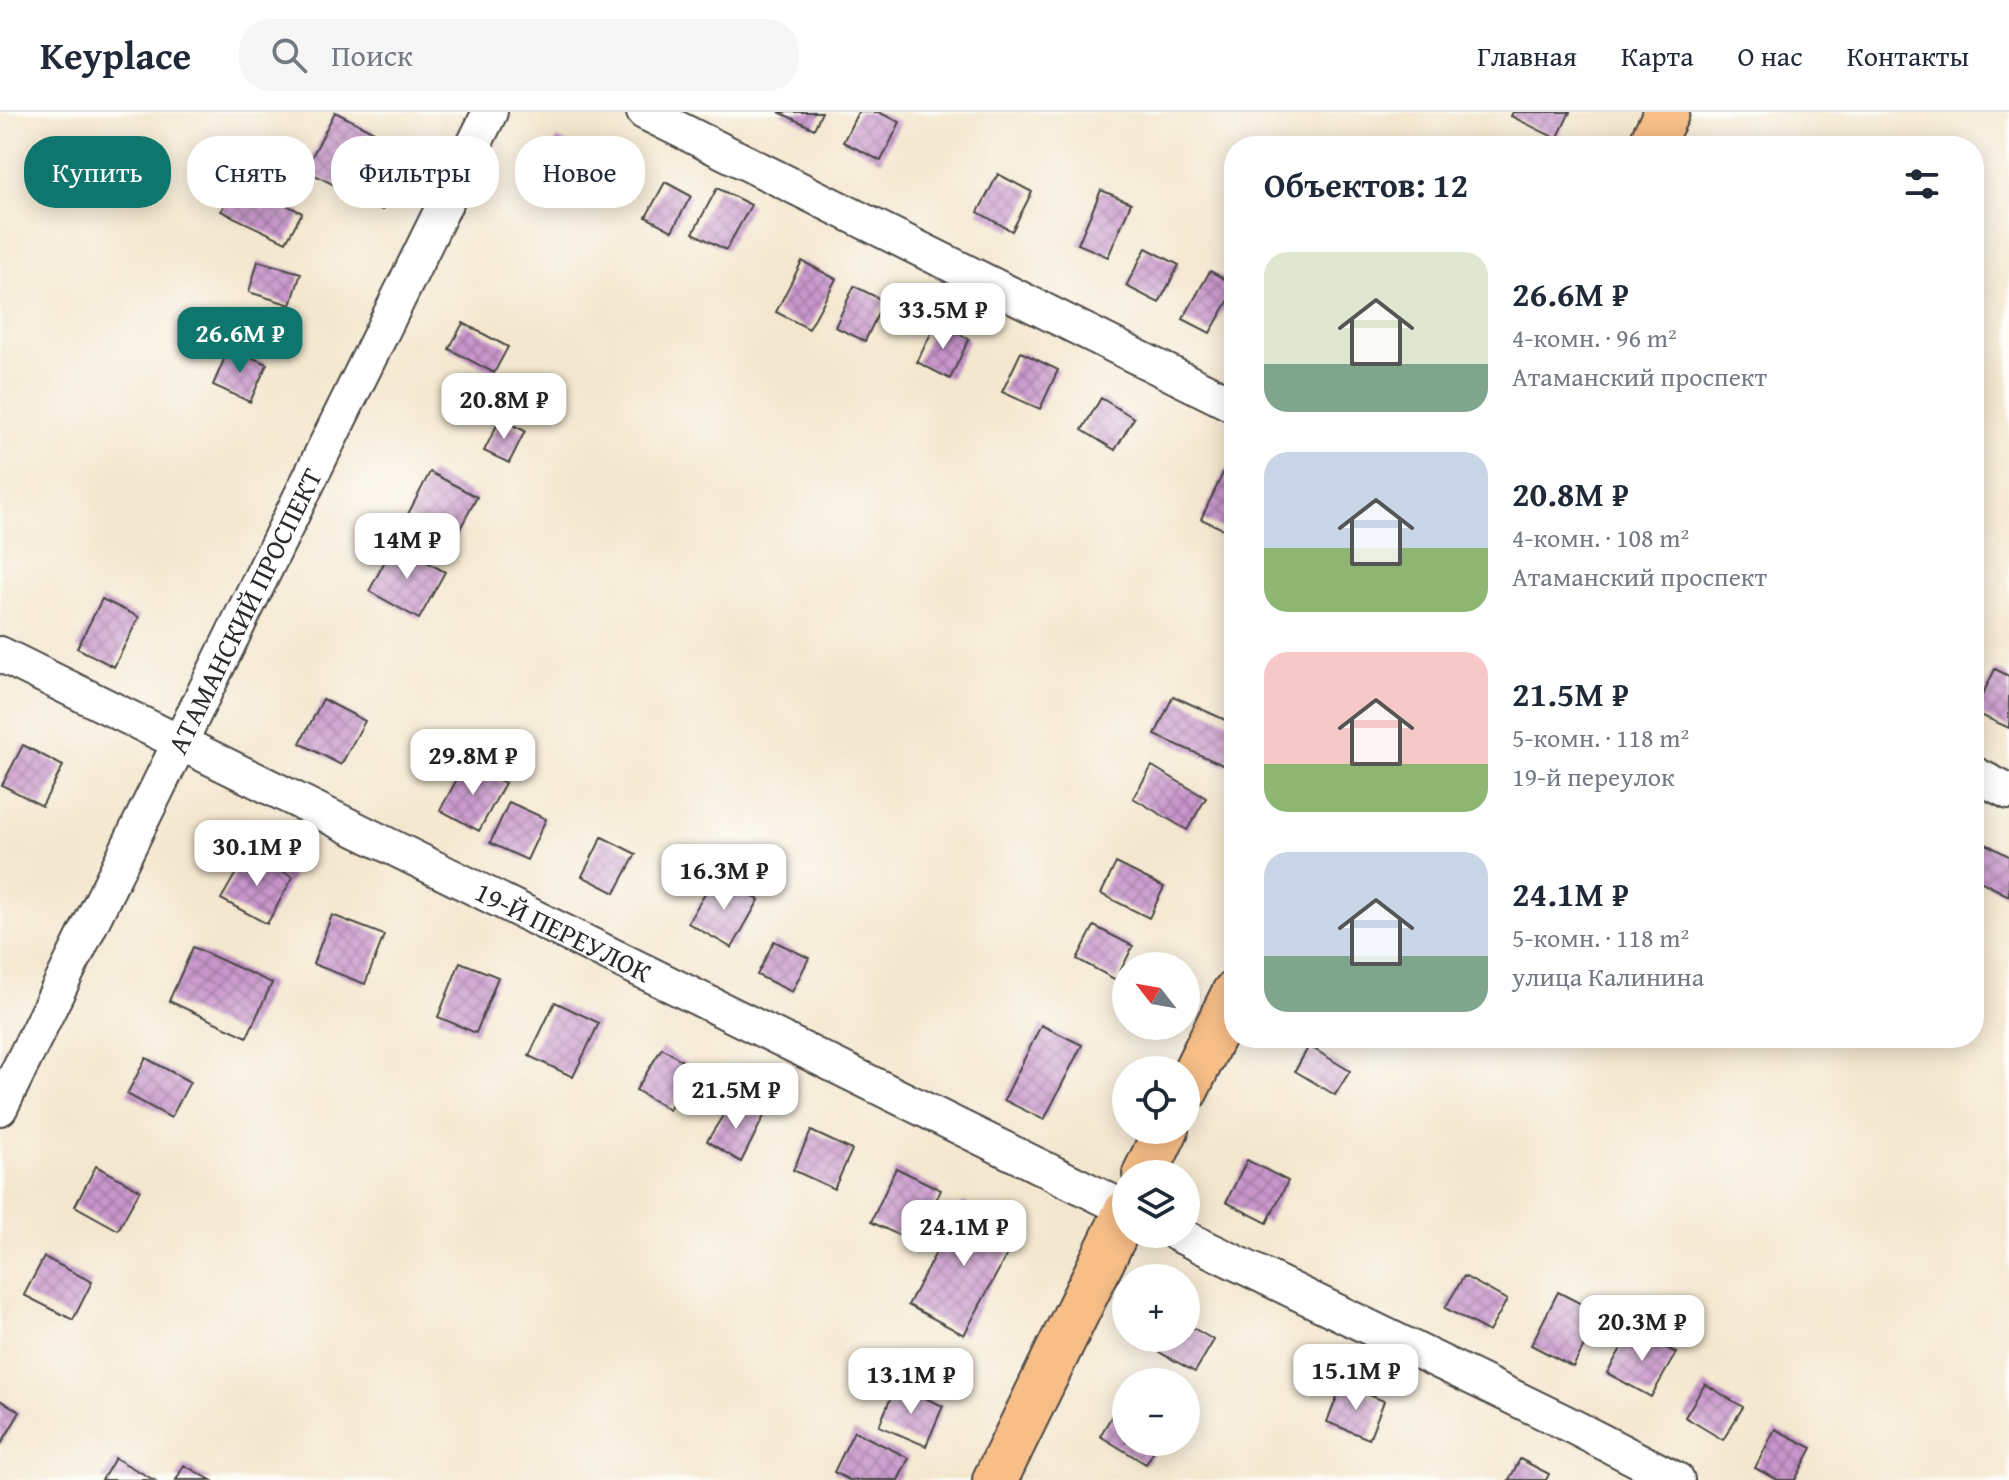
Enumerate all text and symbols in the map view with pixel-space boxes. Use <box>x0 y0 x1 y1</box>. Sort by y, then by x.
search box <box>239 19 799 91</box>
text: Keyplace <box>40 27 191 83</box>
icon: search <box>267 33 311 77</box>
text: Поиск <box>331 33 413 77</box>
text: Главная <box>1477 35 1577 76</box>
text: Карта <box>1621 35 1693 76</box>
text: О нас <box>1737 35 1803 76</box>
text: Контакты <box>1847 35 1969 76</box>
chip: Купить <box>24 136 171 208</box>
chip: Снять <box>187 136 315 208</box>
chip: Фильтры <box>331 136 499 208</box>
chip: Новое <box>515 136 645 208</box>
text: Объектов: 12 <box>1264 160 1468 209</box>
icon: filters <box>1900 162 1944 206</box>
text: 26.6M ₽ <box>1512 269 1629 318</box>
pin: 33.5M ₽ <box>869 283 1017 351</box>
icon: home <box>1328 284 1424 380</box>
text: 33.5M ₽ <box>898 289 988 328</box>
pin: 26.6M ₽ <box>166 307 314 375</box>
text: 26.6M ₽ <box>195 313 285 352</box>
text: 4-комн. · 96 m² <box>1512 318 1677 357</box>
text: Атаманский проспект <box>1512 357 1767 396</box>
pin: 20.8M ₽ <box>430 373 578 441</box>
text: 20.8M ₽ <box>459 379 549 418</box>
street label: АТАМАНСКИЙ ПРОСПЕКТ <box>156 460 332 761</box>
text: 20.8M ₽ <box>1512 469 1629 518</box>
icon: home <box>1328 484 1424 580</box>
pin: 14M ₽ <box>351 513 463 581</box>
text: 4-комн. · 108 m² <box>1512 518 1689 557</box>
text: 14M ₽ <box>373 519 441 558</box>
text: Атаманский проспект <box>1512 557 1767 596</box>
text: 21.5M ₽ <box>1512 669 1629 718</box>
icon: home <box>1328 684 1424 780</box>
text: 5-комн. · 118 m² <box>1512 718 1689 757</box>
pin: 29.8M ₽ <box>399 729 547 797</box>
text: 29.8M ₽ <box>428 735 518 774</box>
text: 19-й переулок <box>1512 757 1675 796</box>
pin: 30.1M ₽ <box>183 820 331 888</box>
text: 30.1M ₽ <box>212 826 302 865</box>
pin: 16.3M ₽ <box>650 844 798 912</box>
text: 16.3M ₽ <box>679 850 769 889</box>
text: 24.1M ₽ <box>1512 869 1629 918</box>
street label: 19-Й ПЕРЕУЛОК <box>468 870 659 992</box>
icon: home <box>1328 884 1424 980</box>
text: 5-комн. · 118 m² <box>1512 918 1689 957</box>
north arrow <box>1112 952 1200 1040</box>
map controls <box>1112 952 1200 1456</box>
text: улица Калинина <box>1512 957 1704 996</box>
button: locate <box>1112 1056 1200 1144</box>
pin: 21.5M ₽ <box>662 1063 810 1131</box>
text: 21.5M ₽ <box>691 1069 781 1108</box>
button: layers <box>1112 1160 1200 1248</box>
pin: 24.1M ₽ <box>890 1200 1038 1268</box>
text: 24.1M ₽ <box>919 1206 1009 1245</box>
button: + <box>1112 1264 1200 1352</box>
pin: 20.3M ₽ <box>1568 1295 1716 1363</box>
text: 20.3M ₽ <box>1597 1301 1687 1340</box>
pin: 15.1M ₽ <box>1282 1344 1430 1412</box>
pin: 13.1M ₽ <box>837 1348 985 1416</box>
text: 15.1M ₽ <box>1311 1350 1401 1389</box>
text: 13.1M ₽ <box>866 1354 956 1393</box>
button: − <box>1112 1368 1200 1456</box>

